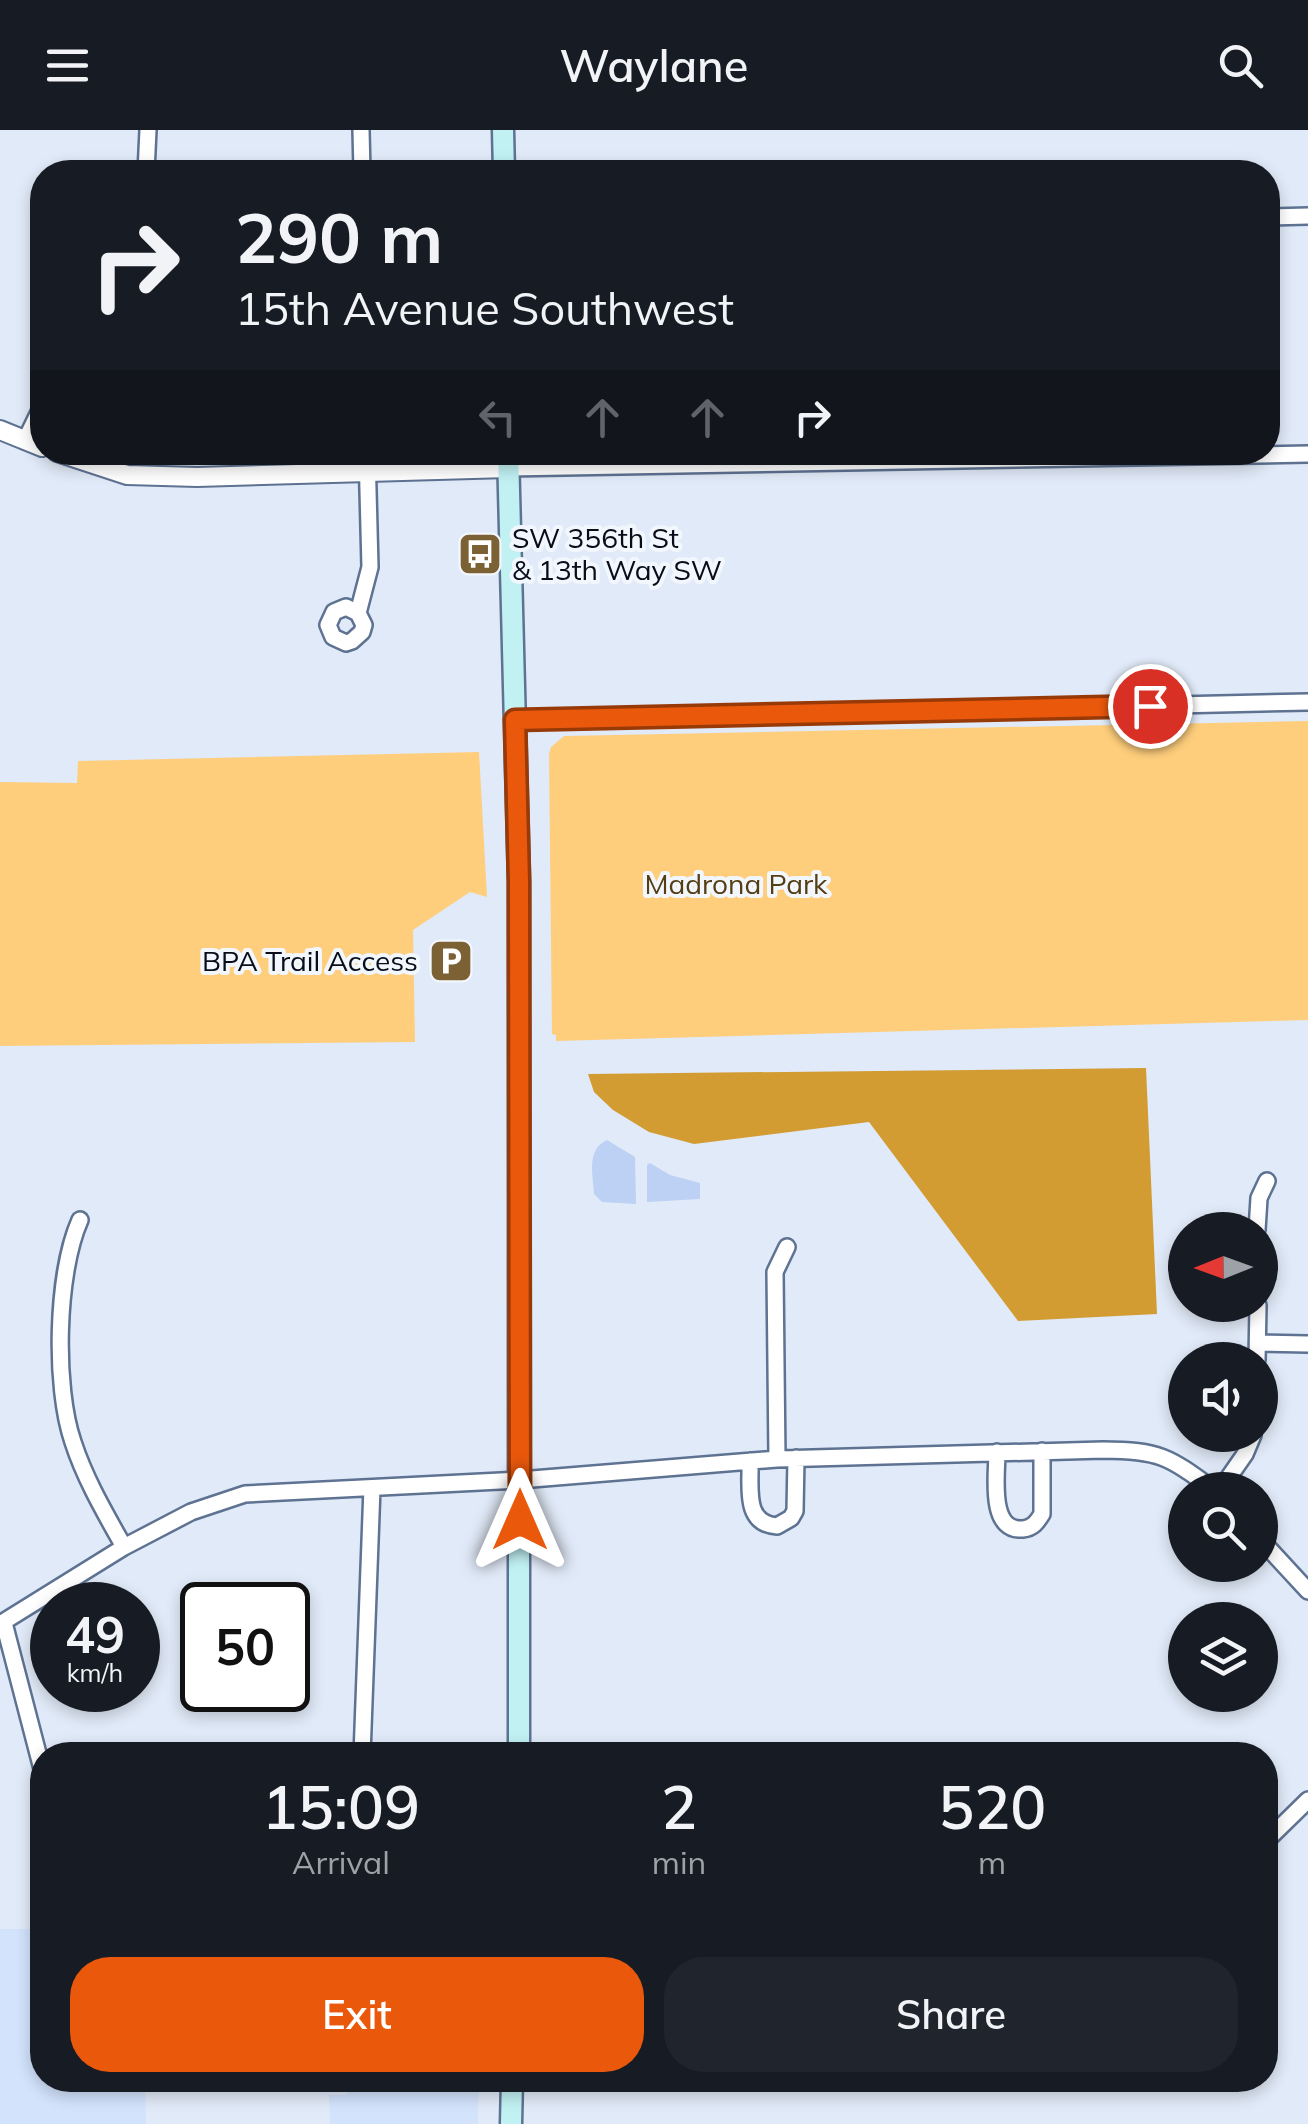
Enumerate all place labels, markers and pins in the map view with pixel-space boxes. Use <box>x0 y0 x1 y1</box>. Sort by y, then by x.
place label: SW 356th St & 13th Way SW <box>512 520 722 587</box>
bus stop icon: SW 356th St & 13th Way SW <box>457 531 503 577</box>
pin <box>1108 664 1193 749</box>
parking icon: BPA Trail Access <box>428 938 474 984</box>
place label: BPA Trail Access <box>202 943 418 978</box>

